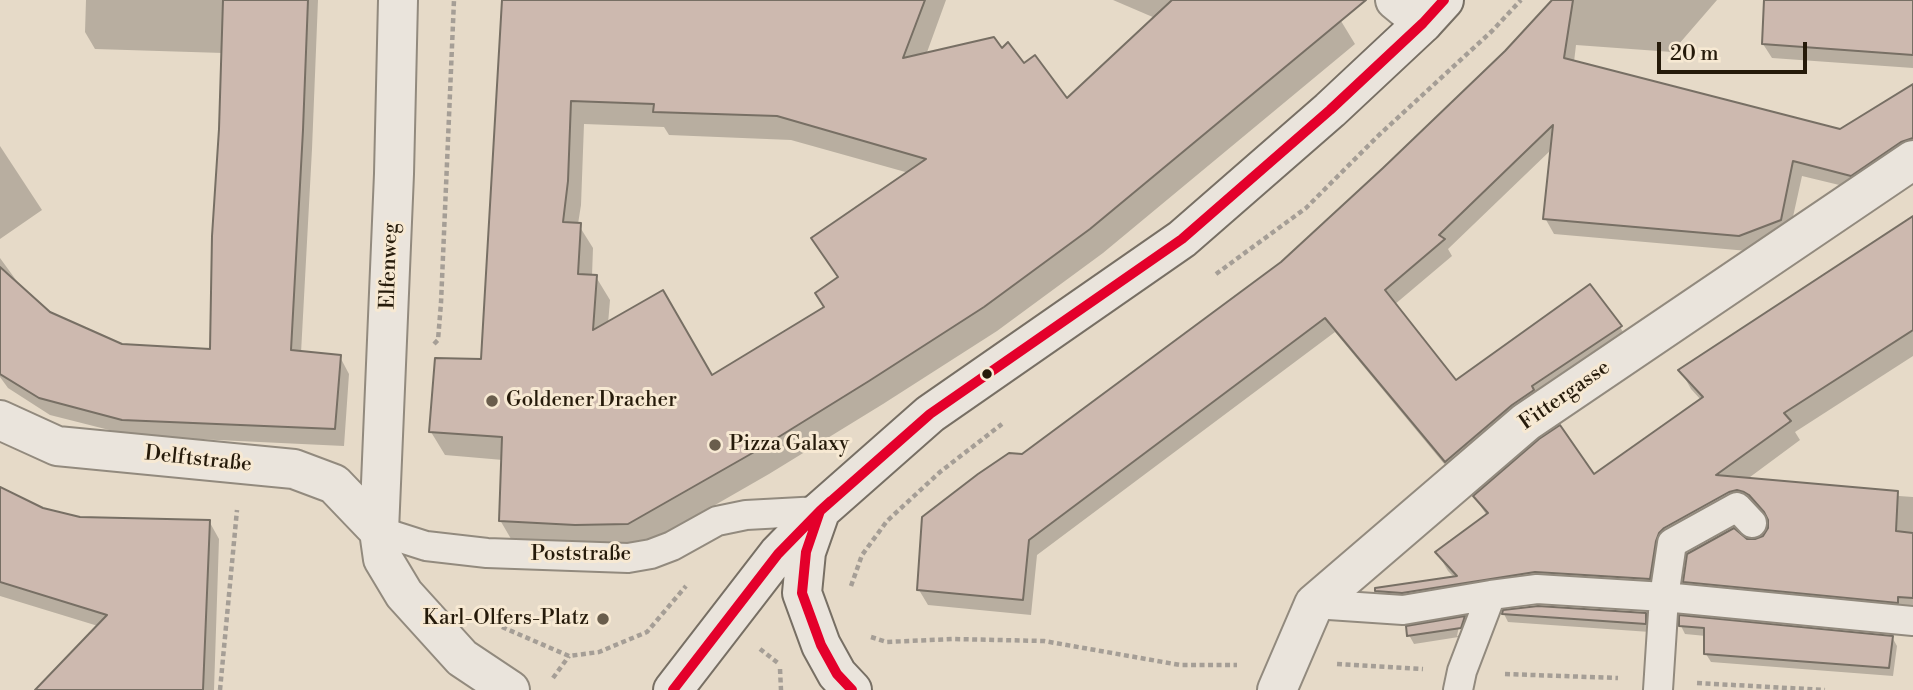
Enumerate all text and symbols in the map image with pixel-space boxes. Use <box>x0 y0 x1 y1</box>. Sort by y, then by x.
scale bar <box>1661 28 1812 72</box>
text: 20 m <box>1670 41 1719 67</box>
street label: Elfenweg <box>376 222 404 310</box>
street label: Fittergasse <box>1515 356 1615 436</box>
unlabelled marker <box>980 367 994 381</box>
place label: Goldener Dracher <box>506 388 677 414</box>
marker: Goldener Dracher <box>484 393 500 409</box>
place label: Pizza Galaxy <box>729 432 849 458</box>
marker: Pizza Galaxy <box>707 437 723 453</box>
street label: Delftstraße <box>143 442 253 478</box>
street label: Poststraße <box>531 542 631 568</box>
place label: Karl-Olfers-Platz <box>423 606 589 632</box>
marker: Karl-Olfers-Platz <box>595 611 611 627</box>

